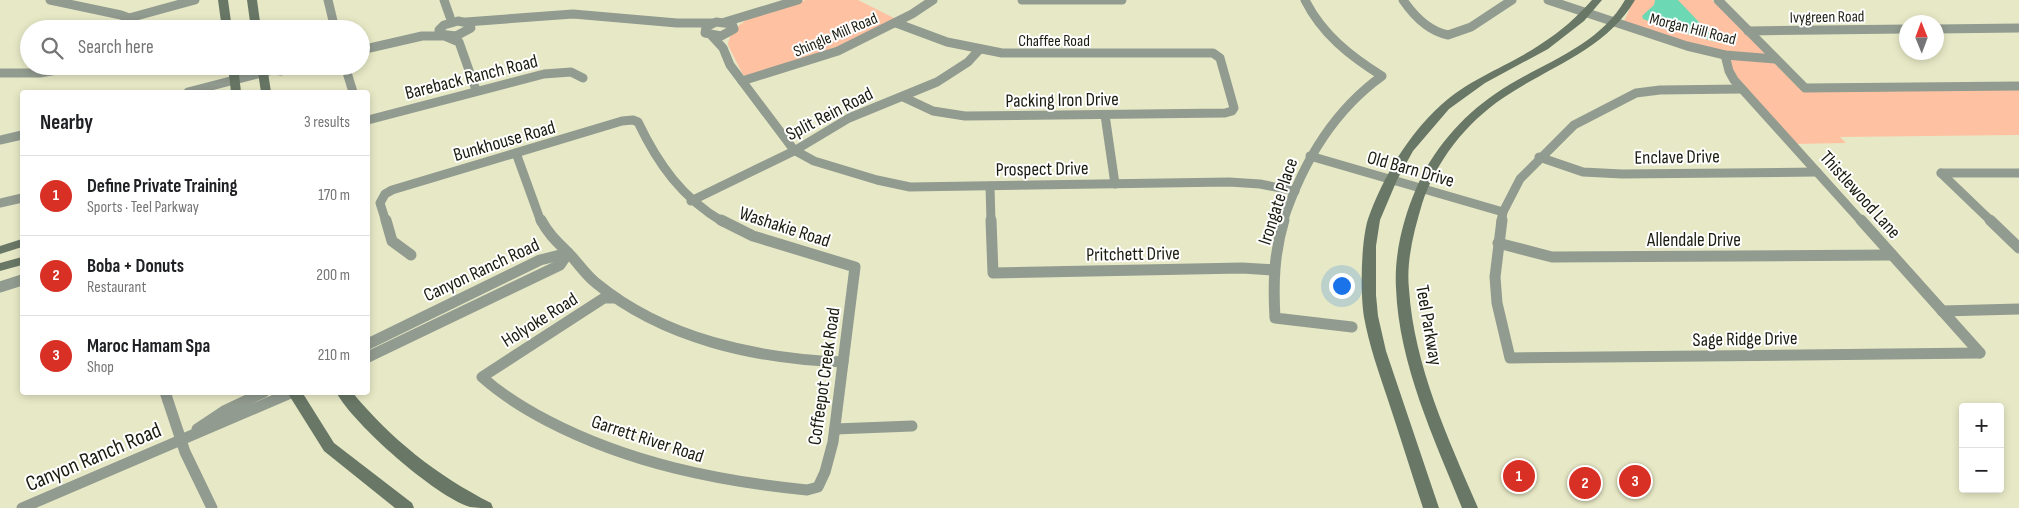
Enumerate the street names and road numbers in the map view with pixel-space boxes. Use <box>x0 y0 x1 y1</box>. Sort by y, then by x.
street label: Ivygreen Road <box>1789 7 1865 28</box>
street label: Shingle Mill Road <box>791 9 880 62</box>
street label: Morgan Hill Road <box>1648 10 1738 49</box>
street label: Chaffee Road <box>1018 32 1090 51</box>
street label: Bareback Ranch Road <box>403 50 540 105</box>
street label: Split Rein Road <box>782 83 877 146</box>
street label: Packing Iron Drive <box>1005 88 1119 113</box>
street label: Bunkhouse Road <box>451 116 558 167</box>
street label: Enclave Drive <box>1634 145 1720 170</box>
street label: Old Barn Drive <box>1364 146 1457 193</box>
street label: Thistlewood Lane <box>1814 146 1905 244</box>
street label: Irongate Place <box>1254 155 1303 248</box>
street label: Prospect Drive <box>995 157 1089 182</box>
street label: Washakie Road <box>736 202 833 253</box>
street label: Allendale Drive <box>1646 229 1741 252</box>
street label: Canyon Ranch Road <box>420 234 543 307</box>
street label: Pritchett Drive <box>1086 242 1180 267</box>
street label: Teel Parkway <box>1410 283 1447 368</box>
street label: Holyoke Road <box>497 288 582 353</box>
street label: Coffeepot Creek Road <box>803 306 846 446</box>
street label: Sage Ridge Drive <box>1692 327 1798 352</box>
street label: Garrett River Road <box>588 410 707 468</box>
street label: Canyon Ranch Road <box>22 417 165 498</box>

